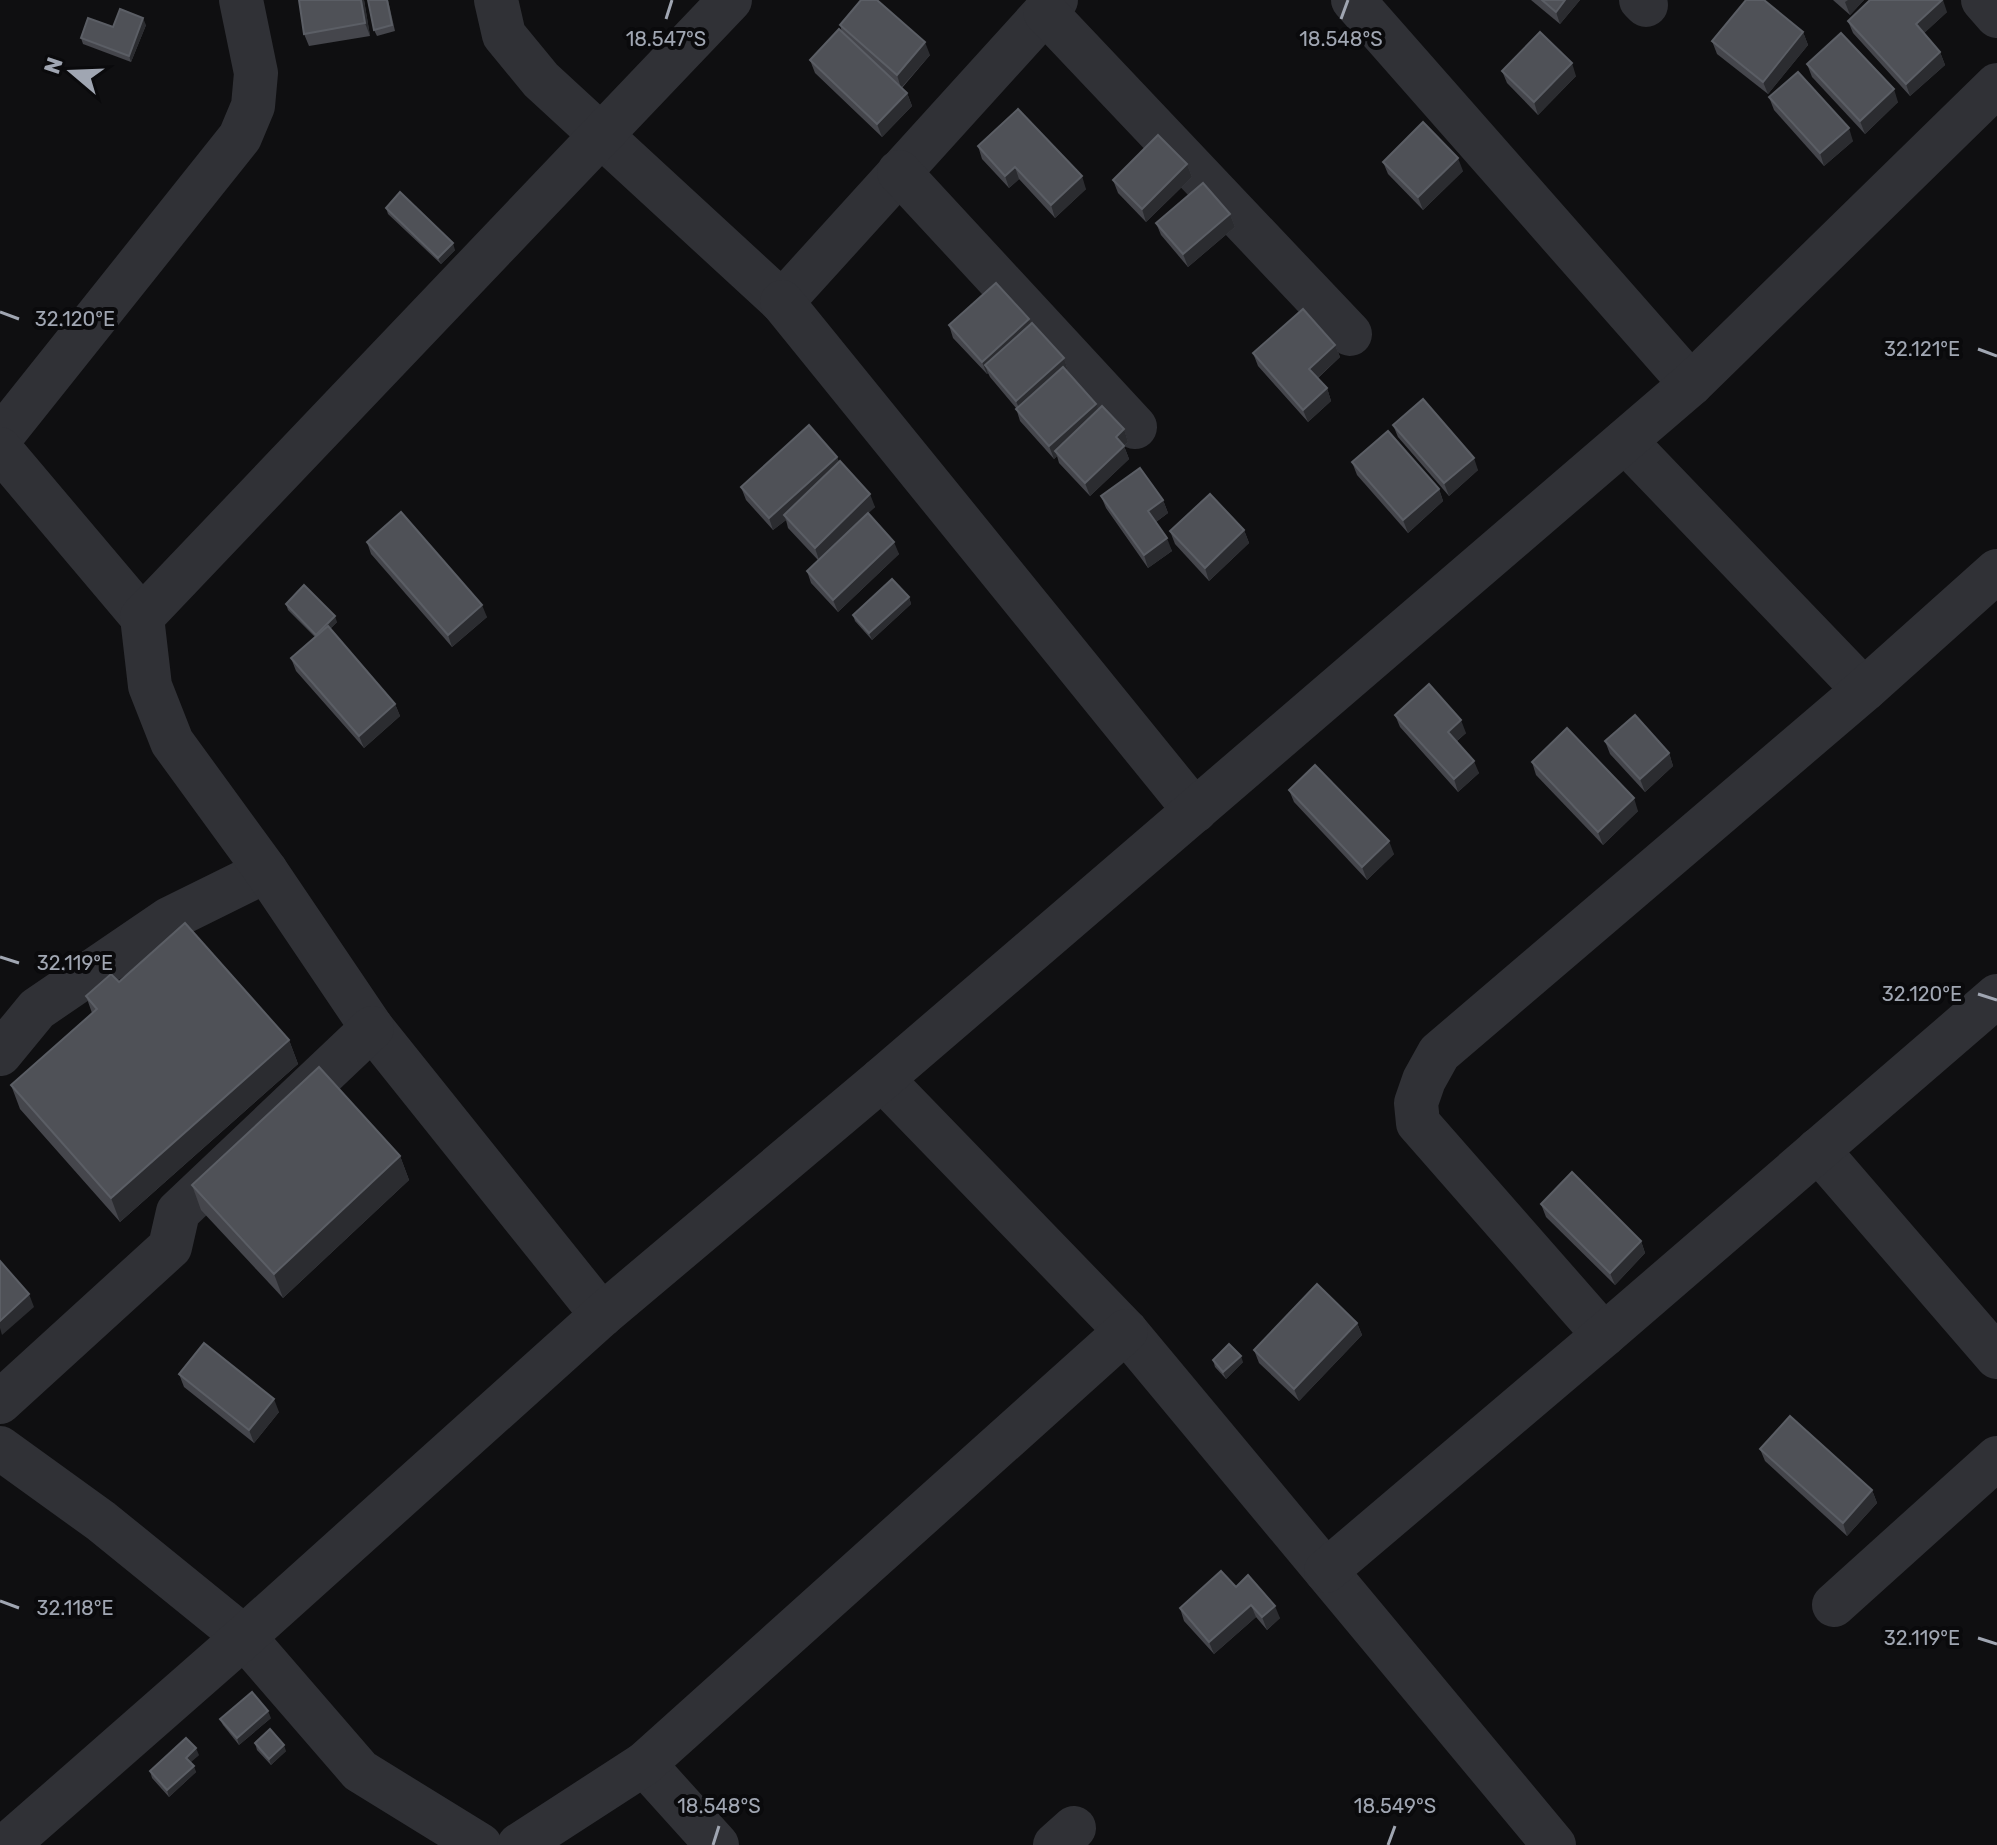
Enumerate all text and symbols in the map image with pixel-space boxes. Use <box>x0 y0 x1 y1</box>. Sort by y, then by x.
text: 18.547°S <box>626 27 706 51</box>
text: 18.548°S <box>1299 27 1383 51</box>
north arrow <box>32 32 112 112</box>
text: N <box>38 54 69 78</box>
text: 32.120°E <box>35 307 115 331</box>
text: 32.121°E <box>1884 337 1960 361</box>
text: 32.119°E <box>37 951 113 975</box>
text: 32.120°E <box>1882 982 1962 1006</box>
text: 32.118°E <box>36 1596 114 1620</box>
text: 32.119°E <box>1884 1626 1960 1650</box>
text: 18.548°S <box>677 1794 761 1818</box>
text: 18.549°S <box>1354 1794 1436 1818</box>

